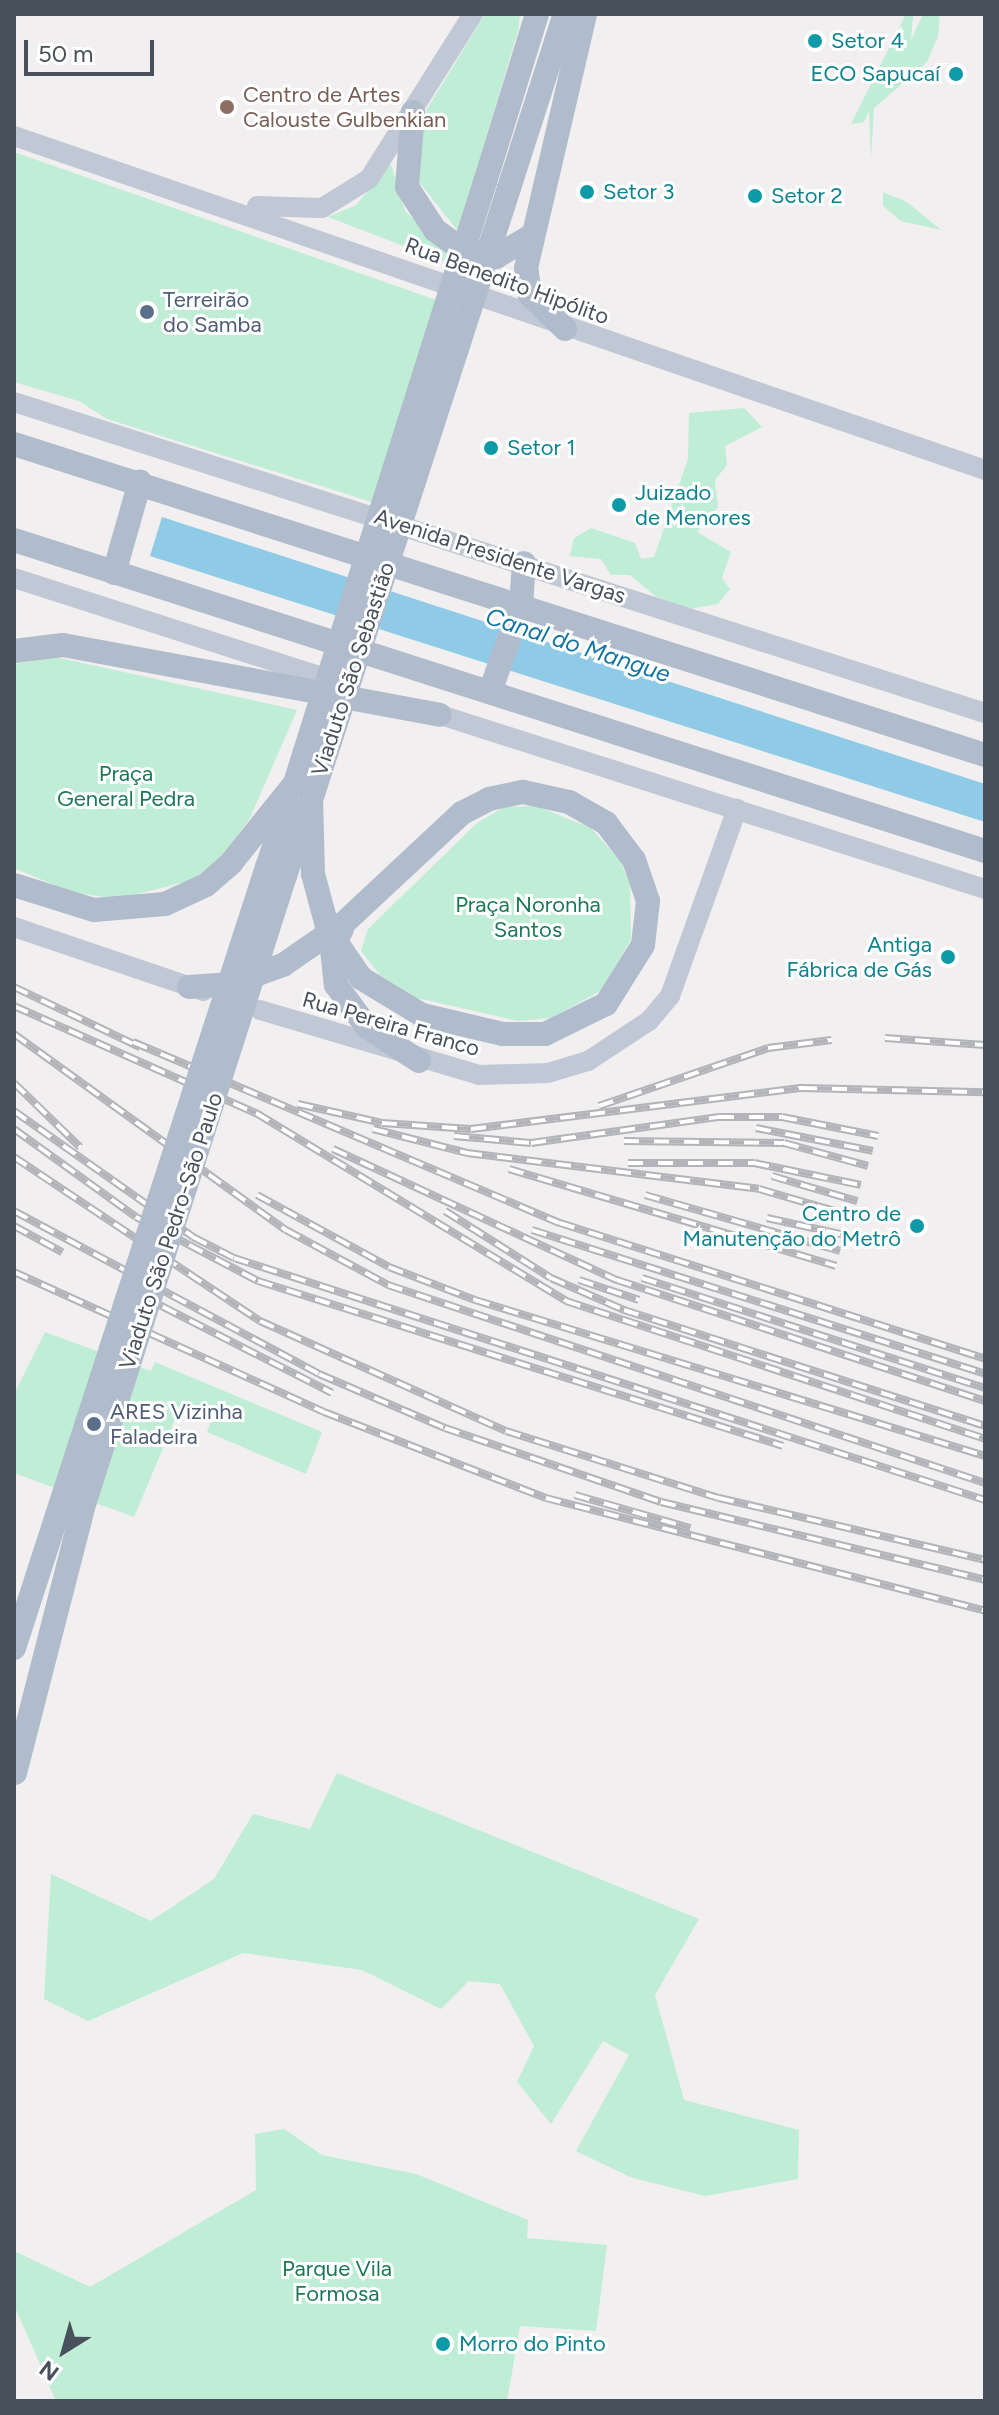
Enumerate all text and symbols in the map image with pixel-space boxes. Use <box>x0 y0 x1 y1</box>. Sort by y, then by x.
scale bar <box>28 24 158 74</box>
place label: Setor 4 <box>831 28 904 54</box>
marker: Setor 4 <box>806 32 824 50</box>
text: 50 m <box>38 39 94 68</box>
place label: ECO Sapucaí <box>810 61 940 87</box>
marker: ECO Sapucaí <box>947 65 965 83</box>
place label: Centro de Artes Calouste Gulbenkian <box>243 81 446 132</box>
marker: Centro de Artes Calouste Gulbenkian <box>218 98 236 116</box>
place label: Setor 3 <box>603 179 674 205</box>
marker: Setor 3 <box>578 183 596 201</box>
place label: Setor 2 <box>771 183 843 209</box>
marker: Setor 2 <box>746 187 764 205</box>
street label: Rua Benedito Hipólito <box>401 232 613 330</box>
place label: Terreirão do Samba <box>163 286 262 338</box>
marker: Terreirão do Samba <box>138 303 156 321</box>
place label: Setor 1 <box>507 435 575 461</box>
marker: Setor 1 <box>482 439 500 457</box>
place label: Juizado de Menores <box>635 479 751 530</box>
marker: Juizado de Menores <box>610 496 628 514</box>
street label: Avenida Presidente Vargas <box>371 503 629 609</box>
street label: Viaduto São Sebastião <box>306 559 400 779</box>
water label: Canal do Mangue <box>482 602 674 688</box>
park label: Praça General Pedra <box>57 760 195 812</box>
park label: Praça Noronha Santos <box>455 891 601 942</box>
place label: Antiga Fábrica de Gás <box>786 931 932 982</box>
marker: Antiga Fábrica de Gás <box>939 948 957 966</box>
street label: Rua Pereira Franco <box>299 986 483 1062</box>
street label: Viaduto São Pedro-São Paulo <box>114 1089 228 1373</box>
place label: Centro de Manutenção do Metrô <box>683 1200 901 1252</box>
marker: Centro de Manutenção do Metrô <box>908 1217 926 1235</box>
place label: ARES Vizinha Faladeira <box>110 1398 243 1450</box>
marker: ARES Vizinha Faladeira <box>85 1415 103 1433</box>
park label: Parque Vila Formosa <box>282 2255 392 2306</box>
north arrow <box>24 2311 104 2391</box>
place label: Morro do Pinto <box>459 2331 606 2357</box>
marker: Morro do Pinto <box>434 2335 452 2353</box>
text: N <box>34 2355 64 2386</box>

